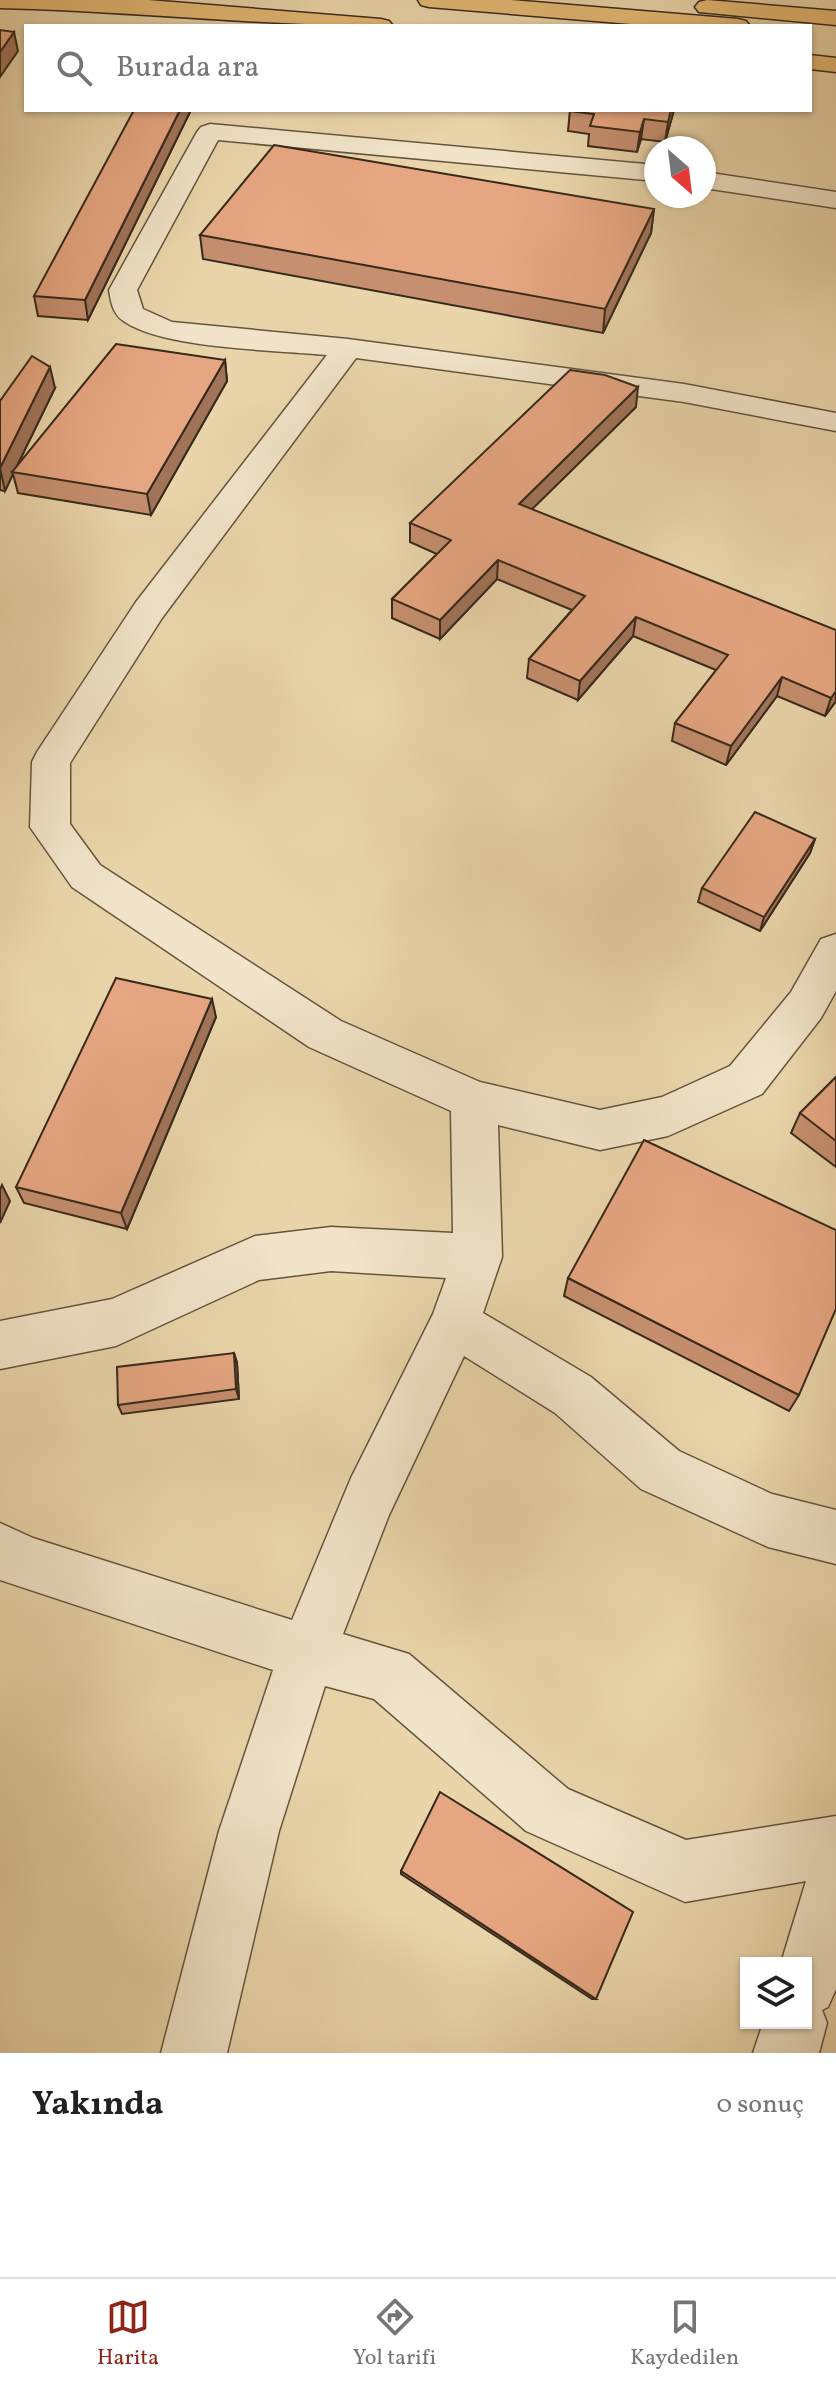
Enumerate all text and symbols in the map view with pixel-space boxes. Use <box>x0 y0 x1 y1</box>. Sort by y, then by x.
search box <box>24 24 812 112</box>
icon: search <box>52 46 96 90</box>
text: Burada ara <box>116 47 259 89</box>
north arrow <box>644 136 716 208</box>
map controls <box>740 1957 812 2029</box>
button: layers <box>740 1957 812 2029</box>
text: Yakında <box>32 2082 164 2129</box>
text: 0 sonuç <box>716 2087 804 2123</box>
tab: Harita <box>97 2295 159 2374</box>
tab: Yol tarifi <box>353 2295 436 2374</box>
tab: Kaydedilen <box>630 2295 739 2374</box>

